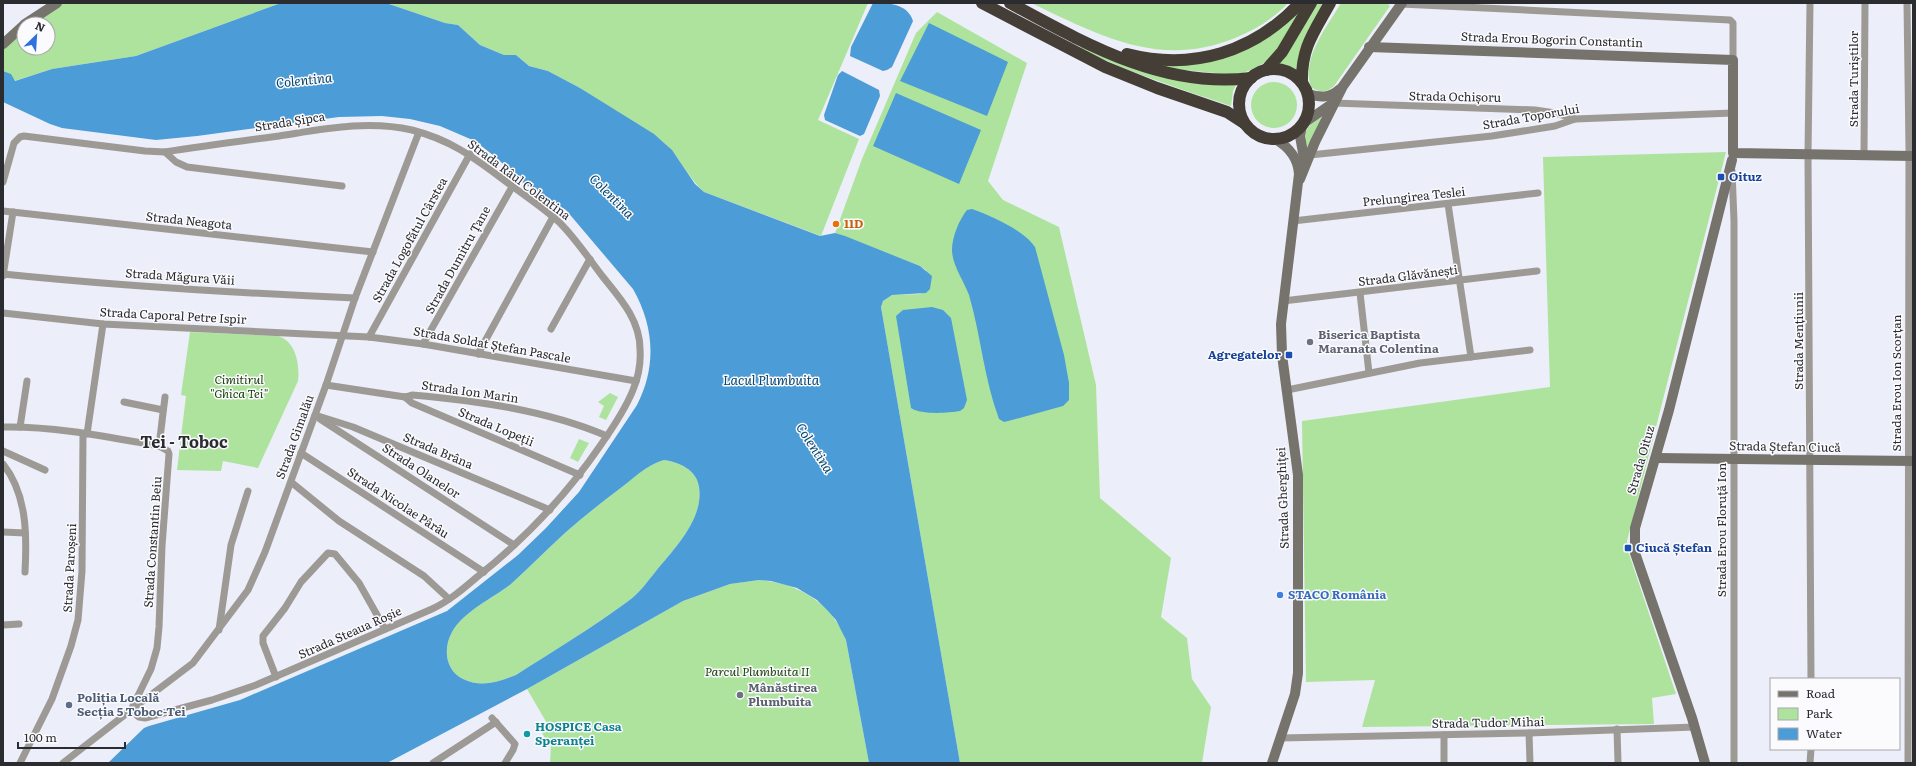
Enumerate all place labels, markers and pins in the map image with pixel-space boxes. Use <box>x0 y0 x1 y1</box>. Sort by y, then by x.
place label: Oituz <box>1729 167 1763 185</box>
marker: Oituz <box>1716 172 1726 182</box>
place label: 11D <box>844 214 863 232</box>
marker: 11D <box>831 219 841 229</box>
place label: Biserica Baptista Maranata Colentina <box>1318 325 1439 357</box>
marker: Biserica Baptista Maranata Colentina <box>1305 337 1315 347</box>
place label: Agregatelor <box>1208 345 1281 363</box>
marker: Agregatelor <box>1284 350 1294 360</box>
place label: Ciucă Ștefan <box>1636 538 1713 556</box>
marker: Ciucă Ștefan <box>1623 543 1633 553</box>
place label: STACO România <box>1288 585 1386 603</box>
marker: STACO România <box>1275 590 1285 600</box>
place label: Mânăstirea Plumbuita <box>748 678 817 710</box>
place label: Poliția Locală Secția 5 Toboc-Tei <box>77 688 186 720</box>
marker: Mânăstirea Plumbuita <box>735 690 745 700</box>
marker: Poliția Locală Secția 5 Toboc-Tei <box>64 700 74 710</box>
place label: HOSPICE Casa Speranței <box>535 717 622 749</box>
marker: HOSPICE Casa Speranței <box>522 729 532 739</box>

